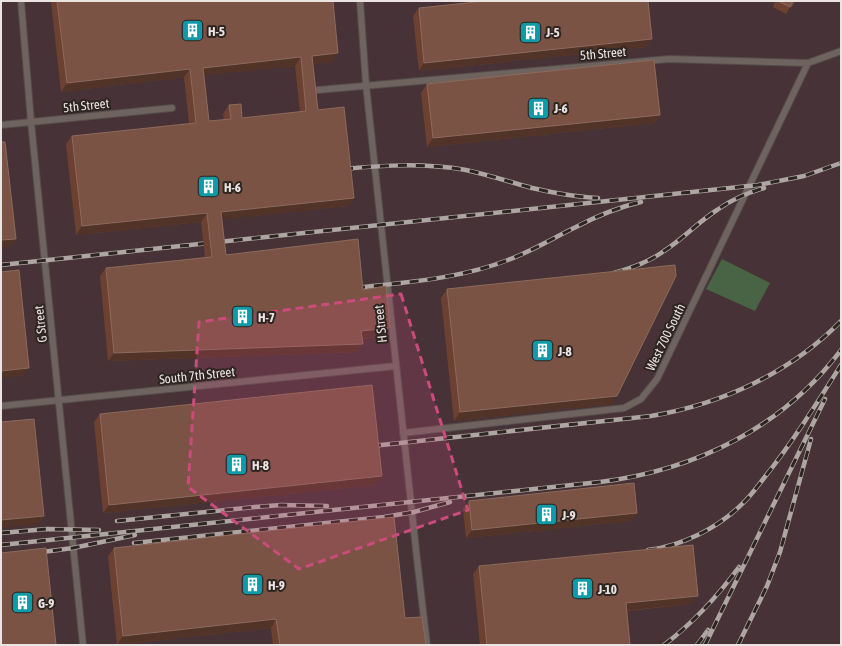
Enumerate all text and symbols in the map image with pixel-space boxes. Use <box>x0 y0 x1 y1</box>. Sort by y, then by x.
building icon: H-5 <box>179 18 205 44</box>
building icon: J-5 <box>517 19 543 45</box>
place label: H-5 <box>208 24 225 39</box>
place label: J-5 <box>545 25 560 40</box>
street label: 5th Street <box>579 44 627 63</box>
building icon: J-6 <box>525 95 551 121</box>
street label: 5th Street <box>62 96 110 115</box>
place label: J-6 <box>553 101 568 116</box>
building icon: H-6 <box>196 174 222 200</box>
place label: H-6 <box>224 180 241 195</box>
street label: West 700 South <box>643 301 688 373</box>
street label: G Street <box>31 304 50 343</box>
building icon: H-7 <box>230 304 256 330</box>
street label: H Street <box>371 304 390 344</box>
place label: H-7 <box>258 310 275 325</box>
building icon: J-8 <box>529 338 555 364</box>
place label: J-8 <box>557 344 572 359</box>
street label: South 7th Street <box>158 364 236 387</box>
building icon: H-8 <box>223 452 249 478</box>
place label: H-8 <box>252 458 269 473</box>
building icon: J-9 <box>534 502 560 528</box>
place label: J-9 <box>561 508 576 523</box>
building icon: H-9 <box>240 572 266 598</box>
building icon: J-10 <box>570 576 596 602</box>
place label: H-9 <box>268 578 285 593</box>
place label: J-10 <box>597 582 617 597</box>
building icon: G-9 <box>10 590 36 616</box>
place label: G-9 <box>38 596 54 611</box>

